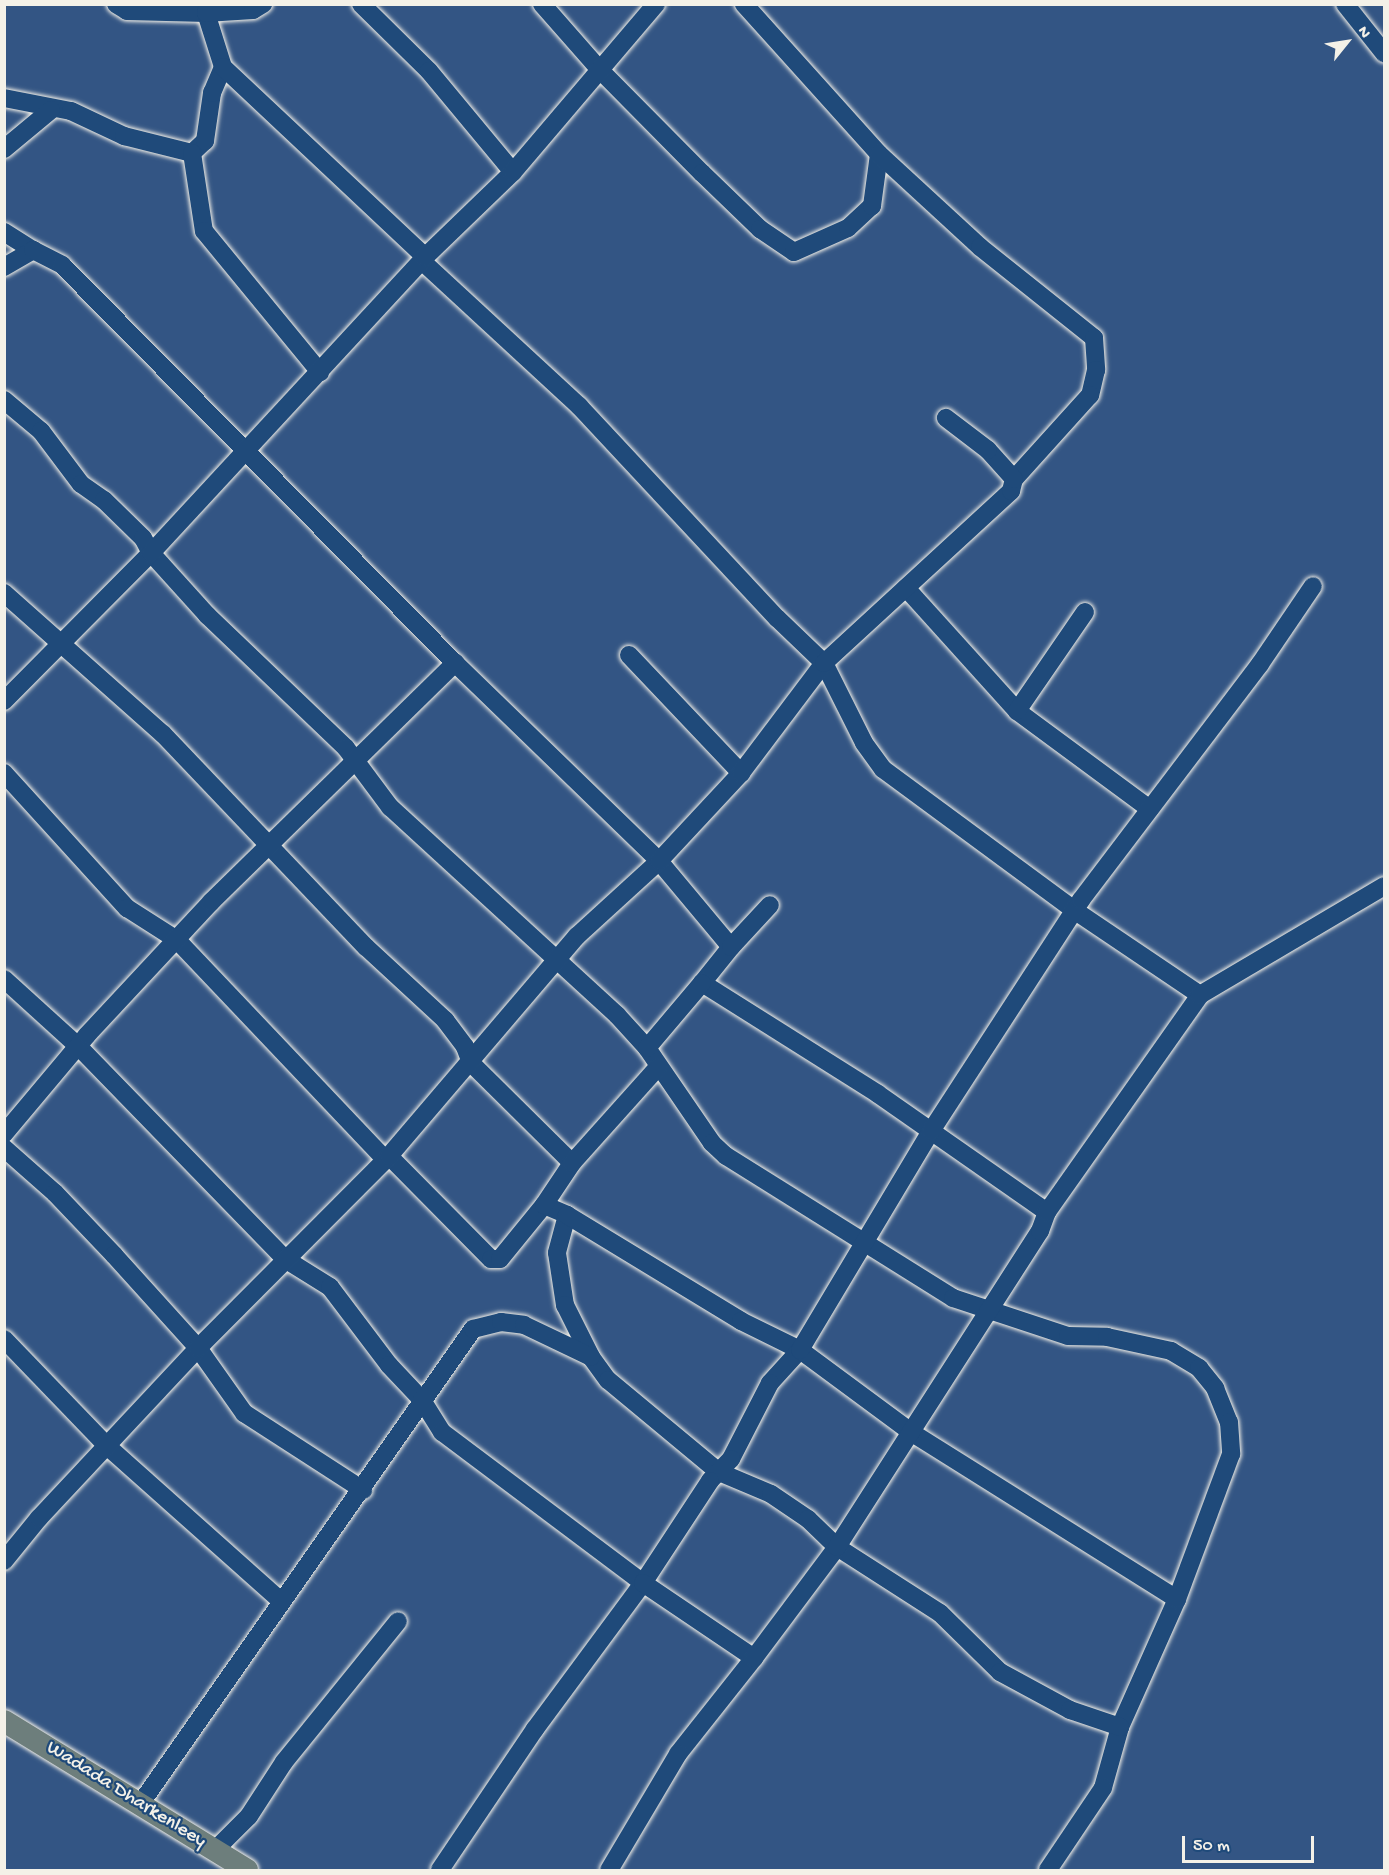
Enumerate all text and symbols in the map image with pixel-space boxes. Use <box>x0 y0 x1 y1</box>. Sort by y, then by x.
north arrow <box>1317 12 1377 72</box>
text: N <box>1352 23 1374 42</box>
street label: Wadada Dharkenleey <box>42 1736 210 1854</box>
scale bar <box>1185 1824 1317 1862</box>
text: 50 m <box>1193 1836 1230 1857</box>

